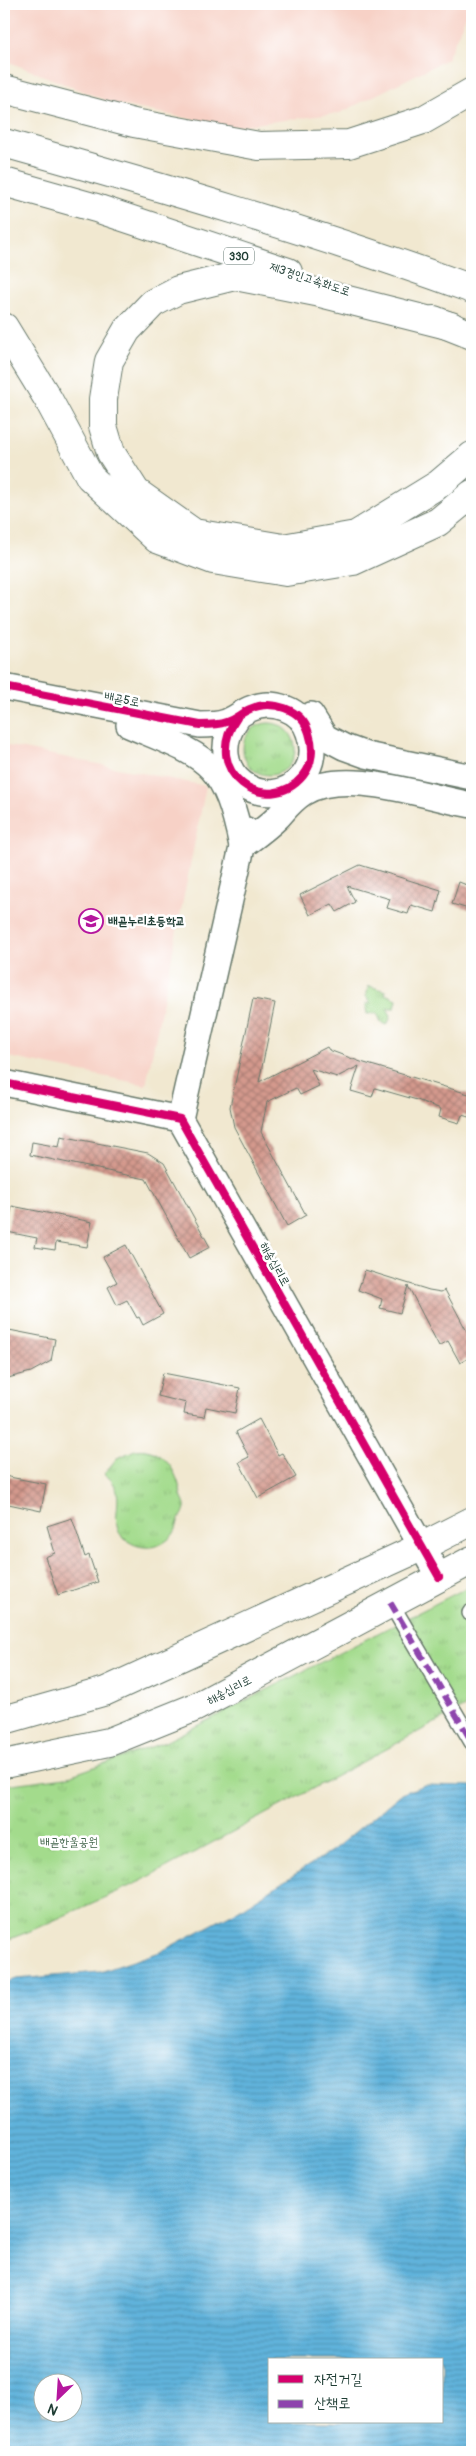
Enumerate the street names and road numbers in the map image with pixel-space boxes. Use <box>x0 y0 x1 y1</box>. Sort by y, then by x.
road number: 330 <box>224 248 254 264</box>
street label: 제3경인고속화도로 <box>268 259 352 300</box>
street label: 배곧5로 <box>103 689 141 710</box>
street label: 해송십리로 <box>256 1239 293 1289</box>
street label: 해송십리로 <box>204 1672 254 1708</box>

